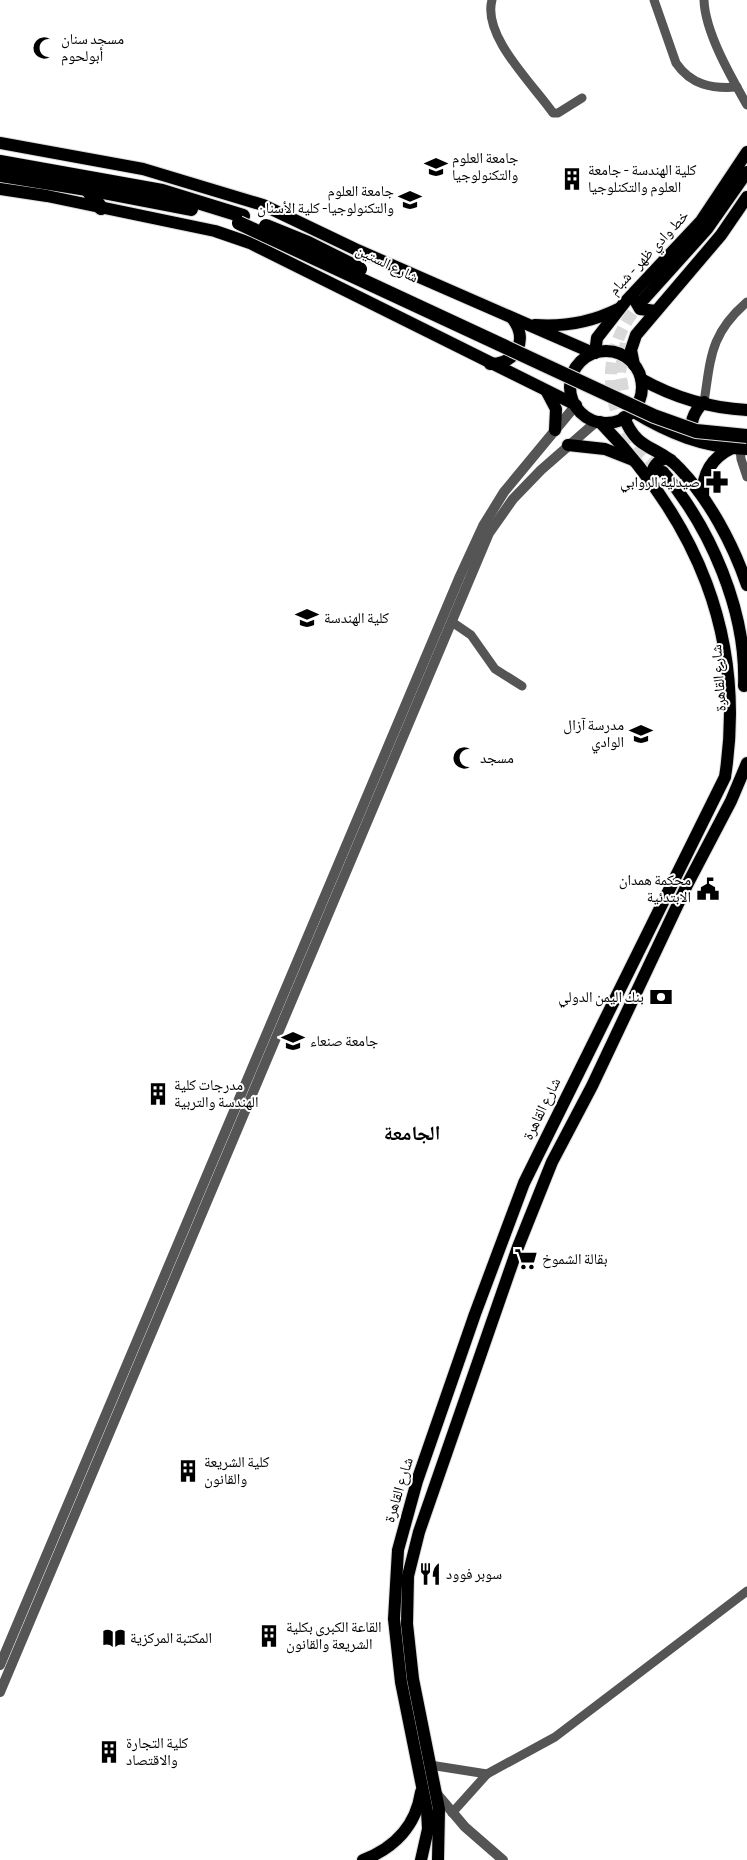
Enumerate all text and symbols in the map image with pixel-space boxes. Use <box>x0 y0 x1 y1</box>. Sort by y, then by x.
place label: مسجد سنان أبولحوم <box>61 30 124 66</box>
mosque icon: مسجد سنان أبولحوم <box>31 35 57 61</box>
place label: جامعة العلوم والتكنولوجيا <box>452 149 519 185</box>
school or university icon: جامعة العلوم والتكنولوجيا <box>423 154 449 180</box>
place label: كلية الهندسة - جامعة العلوم والتكنلوجيا <box>588 161 697 197</box>
building icon: كلية الهندسة - جامعة العلوم والتكنلوجيا <box>559 166 585 192</box>
place label: جامعة العلوم والتكنولوجيا- كلية الأسنان <box>257 182 394 218</box>
school or university icon: جامعة العلوم والتكنولوجيا- كلية الأسنان <box>397 187 423 213</box>
street label: خط وادي ظهر - شبام <box>605 206 695 301</box>
street label: شارع الستين <box>353 241 421 287</box>
pharmacy icon: صيدلية الروابي <box>704 469 730 495</box>
place label: صيدلية الروابي <box>620 473 700 493</box>
school or university icon: كلية الهندسة <box>294 605 320 631</box>
place label: كلية الهندسة <box>324 609 389 628</box>
street label: شارع القاهرة <box>707 644 731 712</box>
place label: مدرسة آزال الوادي <box>563 716 624 753</box>
school or university icon: مدرسة آزال الوادي <box>628 721 654 747</box>
mosque icon: مسجد <box>451 745 477 771</box>
place label: مسجد <box>480 749 514 768</box>
place label: محكمة همدان الابتدئية <box>619 871 691 907</box>
public building icon: محكمة همدان الابتدئية <box>695 876 721 902</box>
bank icon: بنك اليمن الدولي <box>648 984 674 1010</box>
place label: بنك اليمن الدولي <box>558 988 644 1008</box>
school or university icon: جامعة صنعاء <box>280 1028 306 1054</box>
place label: جامعة صنعاء <box>310 1032 379 1051</box>
street label: شارع القاهرة <box>519 1075 565 1143</box>
place label: مدرجات كلية الهندسة والتربية <box>174 1076 259 1112</box>
building icon: مدرجات كلية الهندسة والتربية <box>145 1081 171 1107</box>
district label: الجامعة <box>384 1122 440 1146</box>
supermarket icon: بقالة الشموخ <box>513 1246 539 1272</box>
place label: بقالة الشموخ <box>542 1250 608 1269</box>
place label: كلية الشريعة والقانون <box>204 1453 269 1489</box>
street label: شارع القاهرة <box>380 1455 418 1525</box>
building icon: كلية الشريعة والقانون <box>175 1458 201 1484</box>
restaurant icon: سوبر فوود <box>417 1561 443 1587</box>
place label: سوبر فوود <box>446 1565 502 1584</box>
place label: القاعة الكبرى بكلية الشريعة والقانون <box>286 1618 382 1654</box>
building icon: القاعة الكبرى بكلية الشريعة والقانون <box>256 1623 282 1649</box>
library icon: المكتبة المركزية <box>101 1625 127 1651</box>
place label: المكتبة المركزية <box>130 1629 212 1648</box>
place label: كلية التجارة والاقتصاد <box>126 1734 188 1770</box>
building icon: كلية التجارة والاقتصاد <box>96 1739 122 1765</box>

